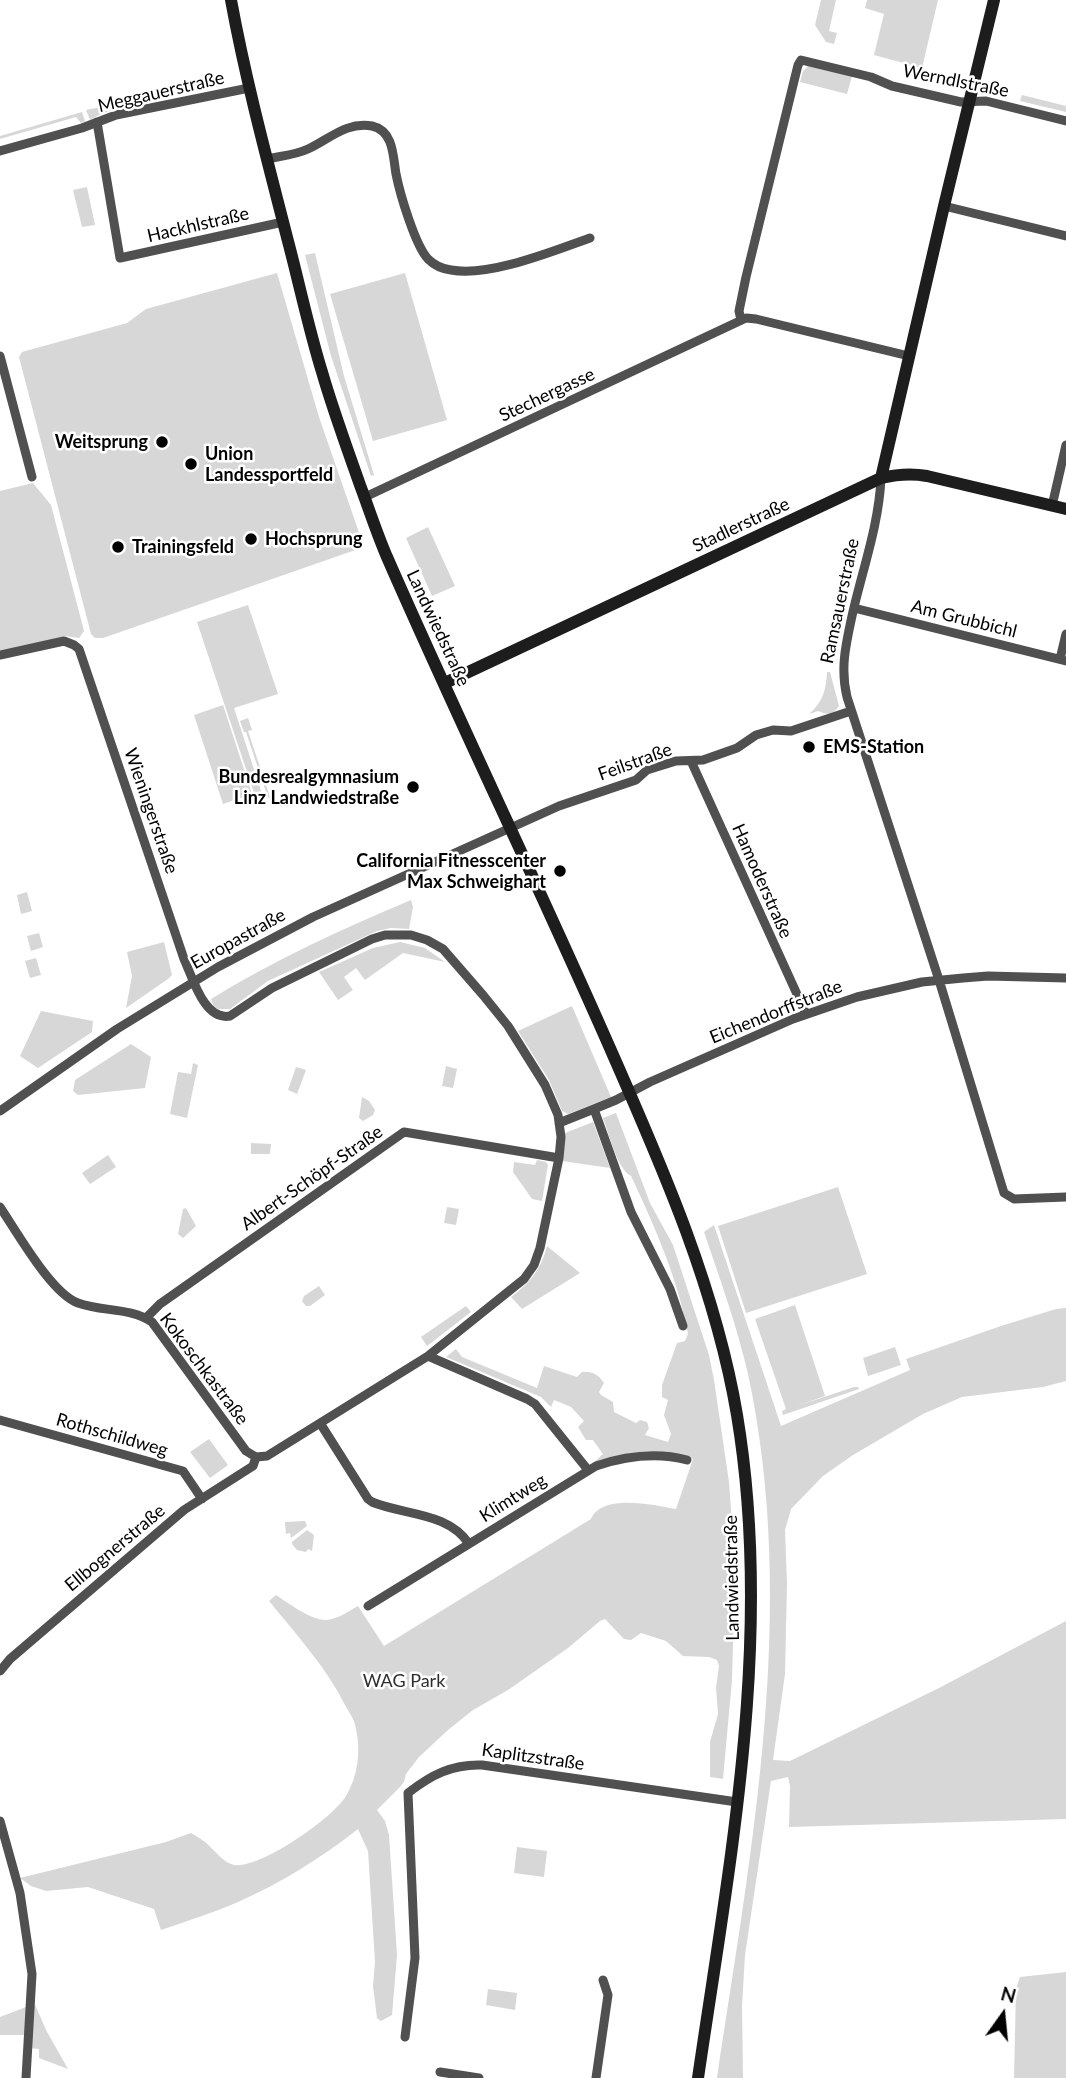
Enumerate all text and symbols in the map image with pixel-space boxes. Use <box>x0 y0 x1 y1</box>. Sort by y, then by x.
street label: Werndlstraße <box>901 60 1011 102</box>
street label: Meggauerstraße <box>96 67 226 117</box>
street label: Hackhlstraße <box>145 203 251 247</box>
street label: Stechergasse <box>496 363 598 427</box>
place label: Weitsprung <box>55 431 148 453</box>
marker: Weitsprung <box>154 434 170 450</box>
place label: Union Landessportfeld <box>205 443 333 486</box>
marker: Union Landessportfeld <box>183 456 199 472</box>
street label: Stadlerstraße <box>689 493 793 557</box>
place label: Hochsprung <box>265 528 362 550</box>
marker: Hochsprung <box>243 531 259 547</box>
place label: Trainingsfeld <box>132 536 234 558</box>
street label: Ramsauerstraße <box>816 537 864 665</box>
marker: Trainingsfeld <box>110 539 126 555</box>
street label: Landwiedstraße <box>402 566 474 690</box>
street label: Am Grubbichl <box>909 595 1019 643</box>
place label: EMS-Station <box>823 736 924 758</box>
street label: Feilstraße <box>595 739 675 785</box>
marker: EMS-Station <box>801 739 817 755</box>
street label: Wieningerstraße <box>119 745 183 877</box>
place label: Bundesrealgymnasium Linz Landwiedstraße <box>219 766 399 808</box>
marker: Bundesrealgymnasium Linz Landwiedstraße <box>405 779 421 795</box>
street label: Hamoderstraße <box>727 820 797 942</box>
place label: California Fitnesscenter Max Schweighart <box>356 850 546 892</box>
marker: California Fitnesscenter Max Schweighart <box>552 863 568 879</box>
street label: Europastraße <box>187 904 289 974</box>
street label: Eichendorffstraße <box>706 976 846 1048</box>
street label: Albert-Schöpf-Straße <box>237 1121 387 1235</box>
street label: Kokoschkastraße <box>155 1309 253 1429</box>
street label: Rothschildweg <box>54 1409 170 1461</box>
street label: Klimtweg <box>476 1469 550 1527</box>
street label: Ellbognerstraße <box>61 1500 169 1596</box>
street label: Landwiedstraße <box>720 1515 744 1641</box>
park label: WAG Park <box>363 1670 445 1692</box>
street label: Kaplitzstraße <box>480 1739 586 1775</box>
north arrow <box>968 1980 1038 2050</box>
text: N <box>999 1981 1019 2007</box>

